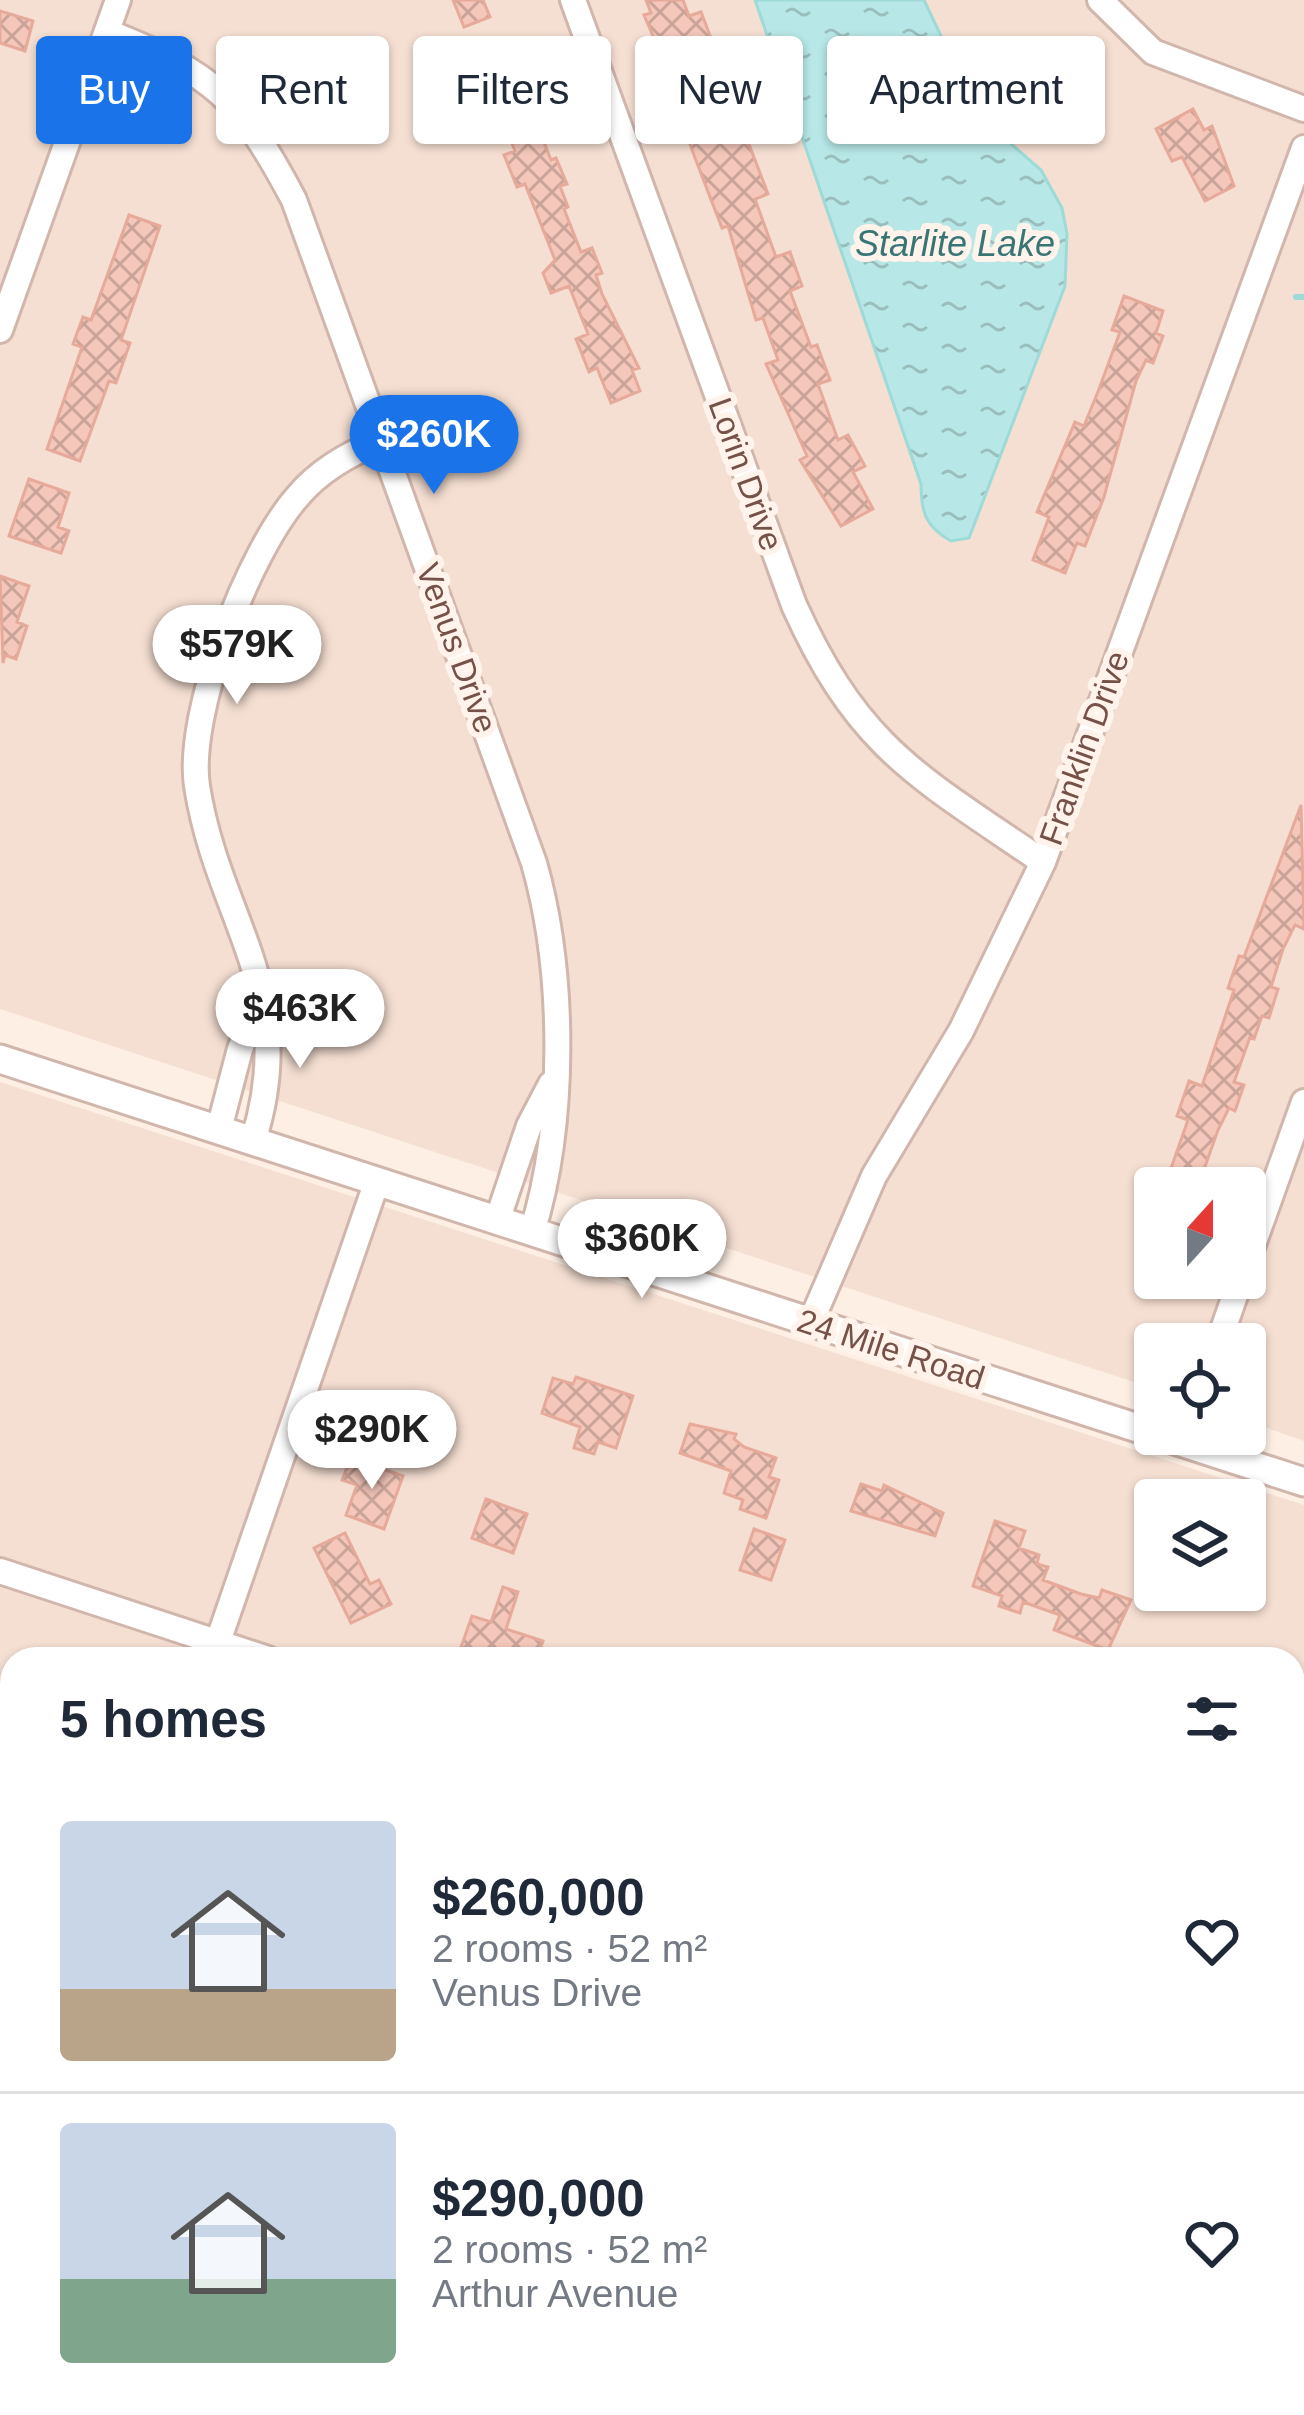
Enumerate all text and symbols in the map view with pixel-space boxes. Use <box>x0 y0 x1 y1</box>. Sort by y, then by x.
chip: Buy <box>36 36 192 144</box>
chip: Rent <box>216 36 389 144</box>
chip: Filters <box>413 36 611 144</box>
chip: New <box>635 36 803 144</box>
chip: Apartment <box>827 36 1105 144</box>
water label: Starlite Lake <box>855 223 1055 264</box>
street label: Lorin Drive <box>701 393 791 555</box>
pin: $260K <box>350 395 518 497</box>
text: $260K <box>377 412 491 455</box>
street label: Venus Drive <box>409 558 505 738</box>
pin: $579K <box>153 605 321 707</box>
text: $579K <box>180 622 294 665</box>
street label: Franklin Drive <box>1032 646 1136 850</box>
pin: $463K <box>216 969 384 1071</box>
text: $463K <box>243 986 357 1029</box>
north arrow <box>1134 1167 1266 1299</box>
map controls <box>1134 1167 1266 1611</box>
pin: $360K <box>558 1199 726 1301</box>
text: $360K <box>585 1216 699 1259</box>
street label: 24 Mile Road <box>793 1301 989 1397</box>
button: locate <box>1134 1323 1266 1455</box>
pin: $290K <box>288 1390 456 1492</box>
text: $290K <box>315 1407 429 1450</box>
button: layers <box>1134 1479 1266 1611</box>
icon: filters <box>1179 1686 1245 1752</box>
text: 5 homes <box>60 1691 267 1748</box>
icon: home <box>156 1869 300 2013</box>
text: $260,000 <box>432 1869 645 1926</box>
icon: heart <box>1179 1908 1245 1974</box>
text: 2 rooms · 52 m² <box>432 1927 707 1970</box>
text: Venus Drive <box>432 1971 642 2014</box>
text: $290,000 <box>432 2170 645 2227</box>
icon: home <box>156 2171 300 2315</box>
icon: heart <box>1179 2210 1245 2276</box>
text: 2 rooms · 52 m² <box>432 2228 707 2271</box>
text: Arthur Avenue <box>432 2272 678 2315</box>

